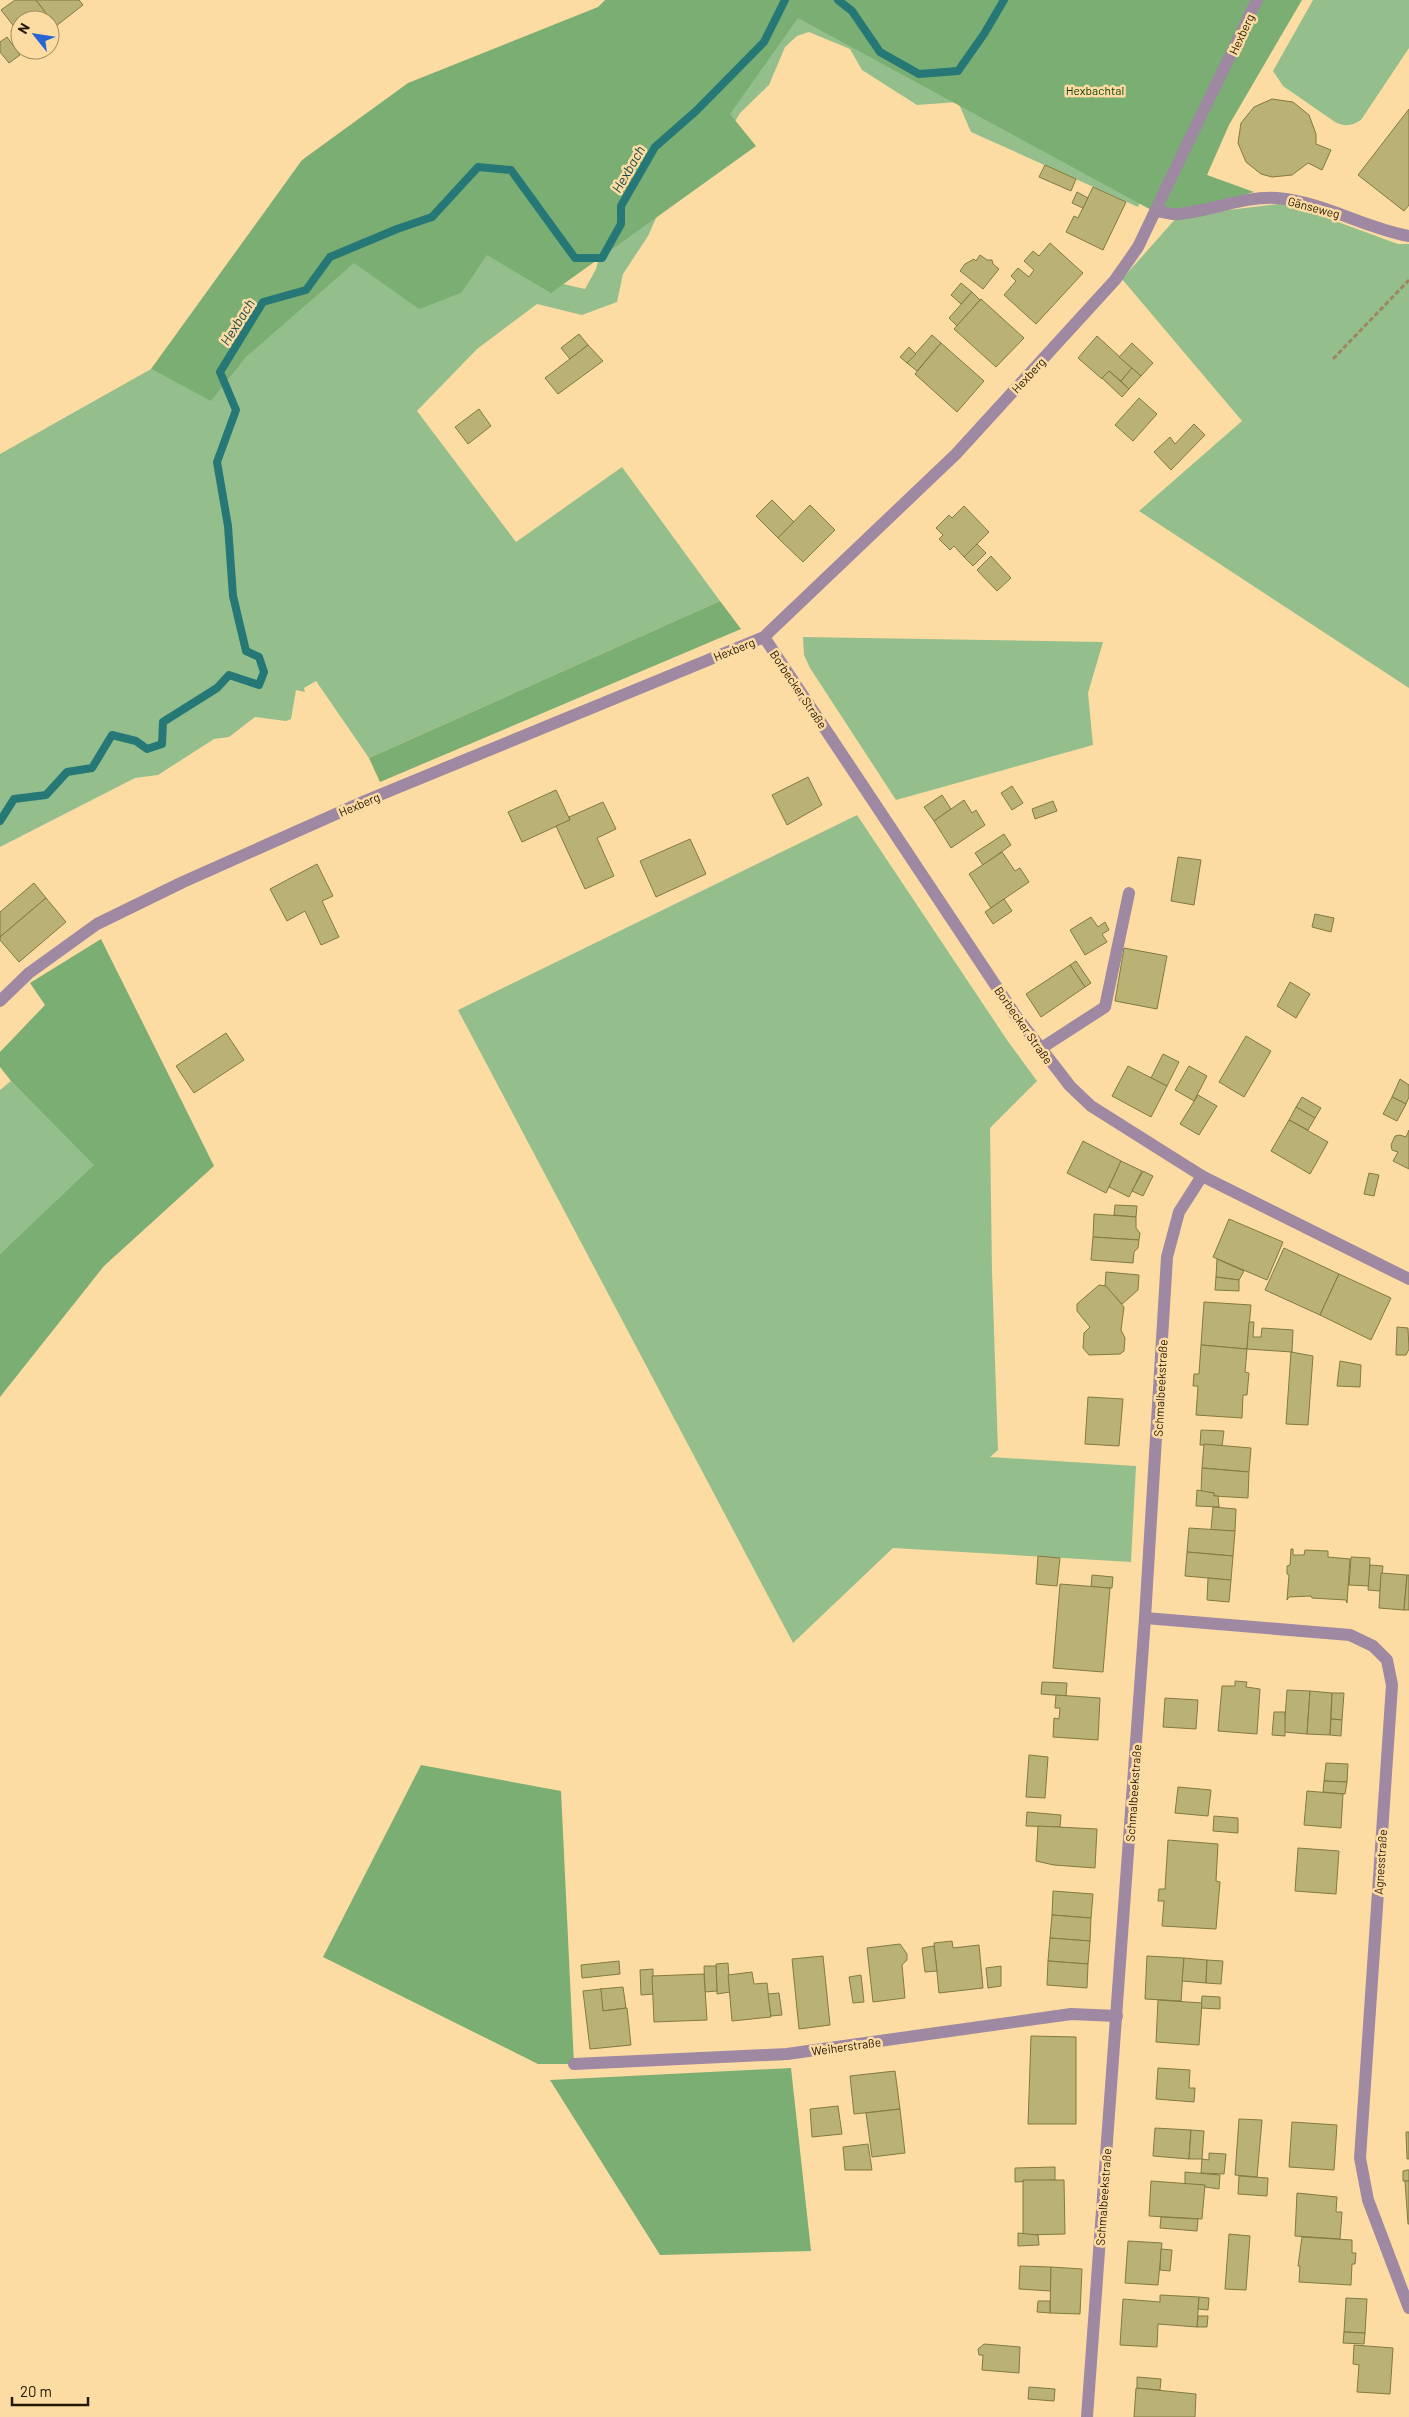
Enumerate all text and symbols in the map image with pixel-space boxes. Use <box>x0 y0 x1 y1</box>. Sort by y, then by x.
north arrow <box>10 10 60 60</box>
street label: Hexberg <box>1226 11 1256 57</box>
text: N <box>14 20 33 37</box>
park label: Hexbachtal <box>1066 83 1124 97</box>
water label: Hexbach <box>608 142 648 196</box>
street label: Gänseweg <box>1287 193 1341 221</box>
water label: Hexbach <box>216 296 258 348</box>
street label: Hexberg <box>1008 354 1048 396</box>
street label: Hexberg <box>711 634 757 664</box>
street label: Borbecker Straße <box>768 647 830 731</box>
street label: Hexberg <box>336 789 382 819</box>
street label: Borbecker Straße <box>992 984 1056 1066</box>
street label: Schmalbeekstraße <box>1150 1339 1170 1437</box>
street label: Schmalbeekstraße <box>1123 1744 1143 1842</box>
street label: Agnesstraße <box>1371 1829 1389 1895</box>
street label: Weiherstraße <box>810 2034 882 2058</box>
street label: Schmalbeekstraße <box>1093 2148 1113 2246</box>
scale bar <box>12 2374 89 2406</box>
text: 20 m <box>20 2382 52 2400</box>

